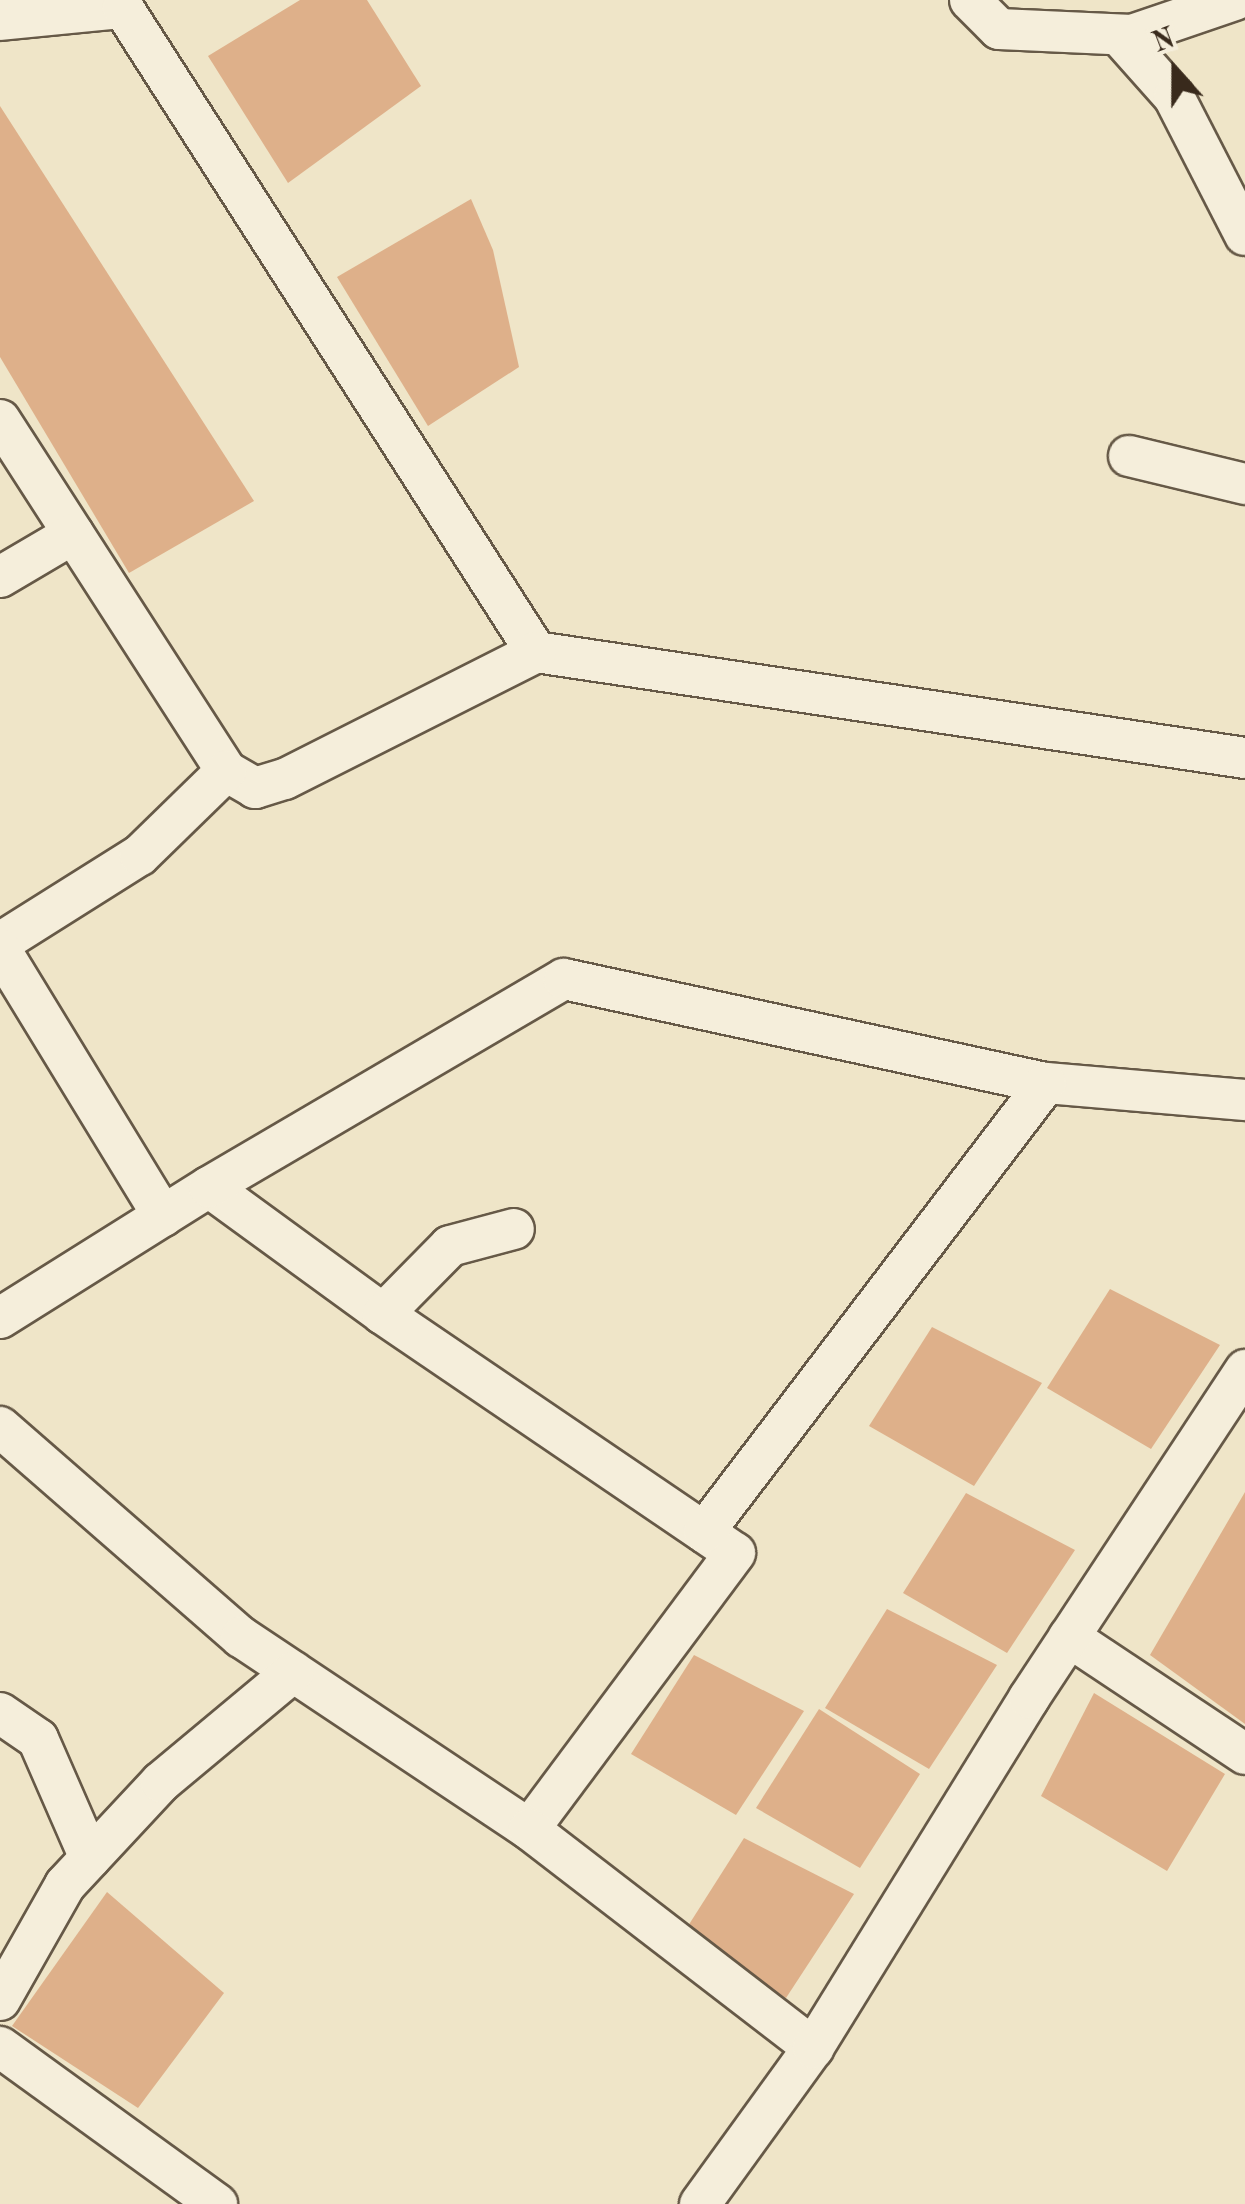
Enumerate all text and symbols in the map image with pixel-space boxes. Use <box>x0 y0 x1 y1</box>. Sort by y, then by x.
north arrow <box>1125 20 1225 120</box>
text: N <box>1149 25 1179 59</box>

